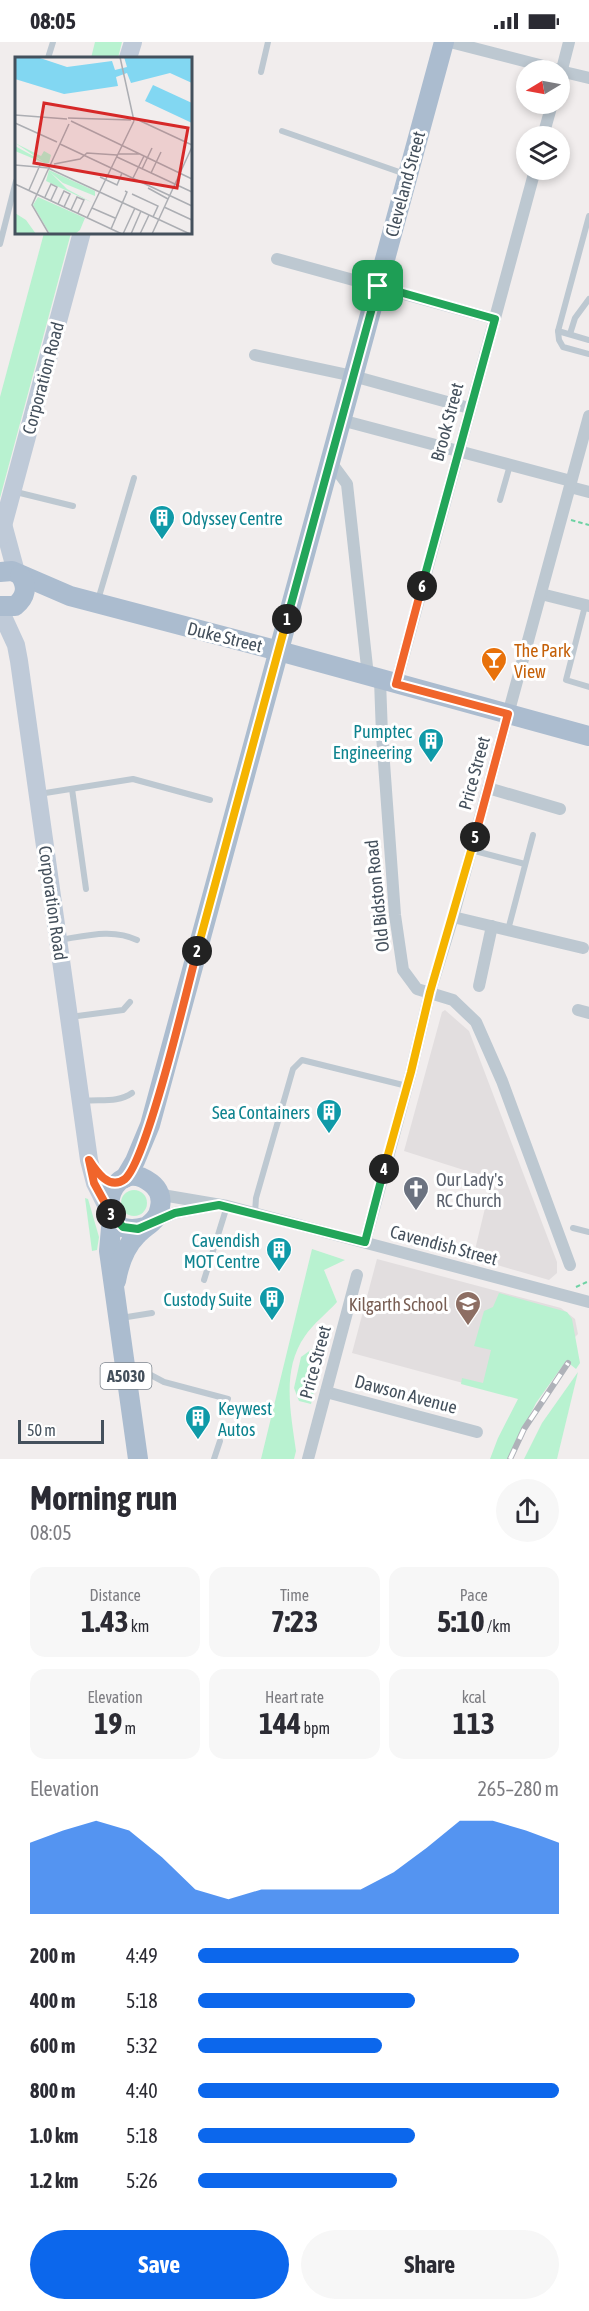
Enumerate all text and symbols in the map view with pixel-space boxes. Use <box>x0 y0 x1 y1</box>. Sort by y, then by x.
text: 08:05 <box>30 8 76 34</box>
inset map <box>15 57 192 234</box>
north arrow <box>516 60 570 114</box>
map controls <box>516 60 570 180</box>
button: layers <box>516 126 570 180</box>
street label: Cleveland Street <box>381 129 429 239</box>
pin <box>352 260 403 311</box>
icon: arrive <box>361 269 394 302</box>
street label: Corporation Road <box>18 319 68 437</box>
street label: Brook Street <box>426 380 468 464</box>
building icon: Odyssey Centre <box>147 503 177 541</box>
place label: Odyssey Centre <box>182 508 283 529</box>
pin: 6 <box>407 571 437 601</box>
text: 6 <box>418 577 426 595</box>
pin: 1 <box>272 604 302 634</box>
text: 1 <box>283 610 291 628</box>
street label: Duke Street <box>185 618 265 656</box>
place label: The Park View <box>514 640 571 682</box>
bar icon: The Park View <box>479 645 509 683</box>
place label: Pumptec Engineering <box>333 721 412 763</box>
building icon: Pumptec Engineering <box>416 726 446 764</box>
street label: Price Street <box>454 734 494 812</box>
pin: 5 <box>460 822 490 852</box>
text: 5 <box>471 828 479 846</box>
street label: Old Bidston Road <box>361 839 393 953</box>
street label: Corporation Road <box>35 844 71 962</box>
pin: 2 <box>182 936 212 966</box>
text: 2 <box>193 942 201 960</box>
building icon: Sea Containers <box>314 1097 344 1135</box>
place label: Sea Containers <box>212 1102 310 1123</box>
pin: 4 <box>369 1154 399 1184</box>
text: 4 <box>380 1160 388 1178</box>
place label: Our Lady's RC Church <box>436 1169 504 1211</box>
church icon: Our Lady's RC Church <box>401 1174 431 1212</box>
pin: 3 <box>96 1199 126 1229</box>
text: 3 <box>107 1205 115 1223</box>
street label: Cavendish Street <box>388 1221 500 1269</box>
place label: Cavendish MOT Centre <box>184 1230 260 1272</box>
building icon: Cavendish MOT Centre <box>264 1235 294 1273</box>
building icon: Custody Suite <box>257 1284 287 1322</box>
place label: Custody Suite <box>163 1289 252 1310</box>
school or university icon: Kilgarth School <box>453 1289 483 1327</box>
place label: Kilgarth School <box>349 1294 448 1315</box>
street label: Price Street <box>295 1323 335 1401</box>
road number: A5030 <box>100 1363 152 1389</box>
street label: Dawson Avenue <box>353 1370 459 1418</box>
place label: Keywest Autos <box>218 1398 272 1440</box>
building icon: Keywest Autos <box>183 1403 213 1441</box>
scale bar <box>18 1417 104 1444</box>
text: 50 m <box>27 1421 56 1439</box>
text: Morning run <box>30 1479 177 1517</box>
button: share <box>496 1479 559 1542</box>
text: 08:05 <box>30 1521 72 1544</box>
text: Distance <box>90 1586 141 1604</box>
text: Time <box>280 1586 309 1604</box>
text: Pace <box>460 1586 488 1604</box>
text: 1.43 <box>81 1604 129 1638</box>
text: 7:23 <box>271 1604 318 1638</box>
text: 5:10 <box>437 1604 485 1638</box>
text: km <box>129 1617 149 1635</box>
text: /km <box>485 1617 511 1635</box>
text: Elevation <box>87 1688 143 1706</box>
text: Heart rate <box>265 1688 324 1706</box>
text: kcal <box>462 1688 486 1706</box>
text: 19 <box>94 1706 122 1740</box>
text: 144 <box>259 1706 301 1740</box>
text: 113 <box>453 1706 495 1740</box>
text: m <box>122 1719 136 1737</box>
text: bpm <box>301 1719 330 1737</box>
text: Elevation <box>30 1777 99 1800</box>
text: 265–280 m <box>477 1777 559 1800</box>
text: 200 m <box>30 1944 75 1967</box>
text: 4:49 <box>126 1944 158 1967</box>
text: 400 m <box>30 1989 75 2012</box>
text: 5:18 <box>126 1989 158 2012</box>
text: 600 m <box>30 2034 75 2057</box>
text: 5:32 <box>126 2034 158 2057</box>
text: 800 m <box>30 2079 75 2102</box>
text: 4:40 <box>126 2079 158 2102</box>
text: 1.0 km <box>30 2124 78 2147</box>
text: 5:18 <box>126 2124 158 2147</box>
text: 1.2 km <box>30 2169 78 2192</box>
text: 5:26 <box>126 2169 158 2192</box>
button: Save <box>30 2230 289 2299</box>
button: Share <box>301 2230 559 2299</box>

